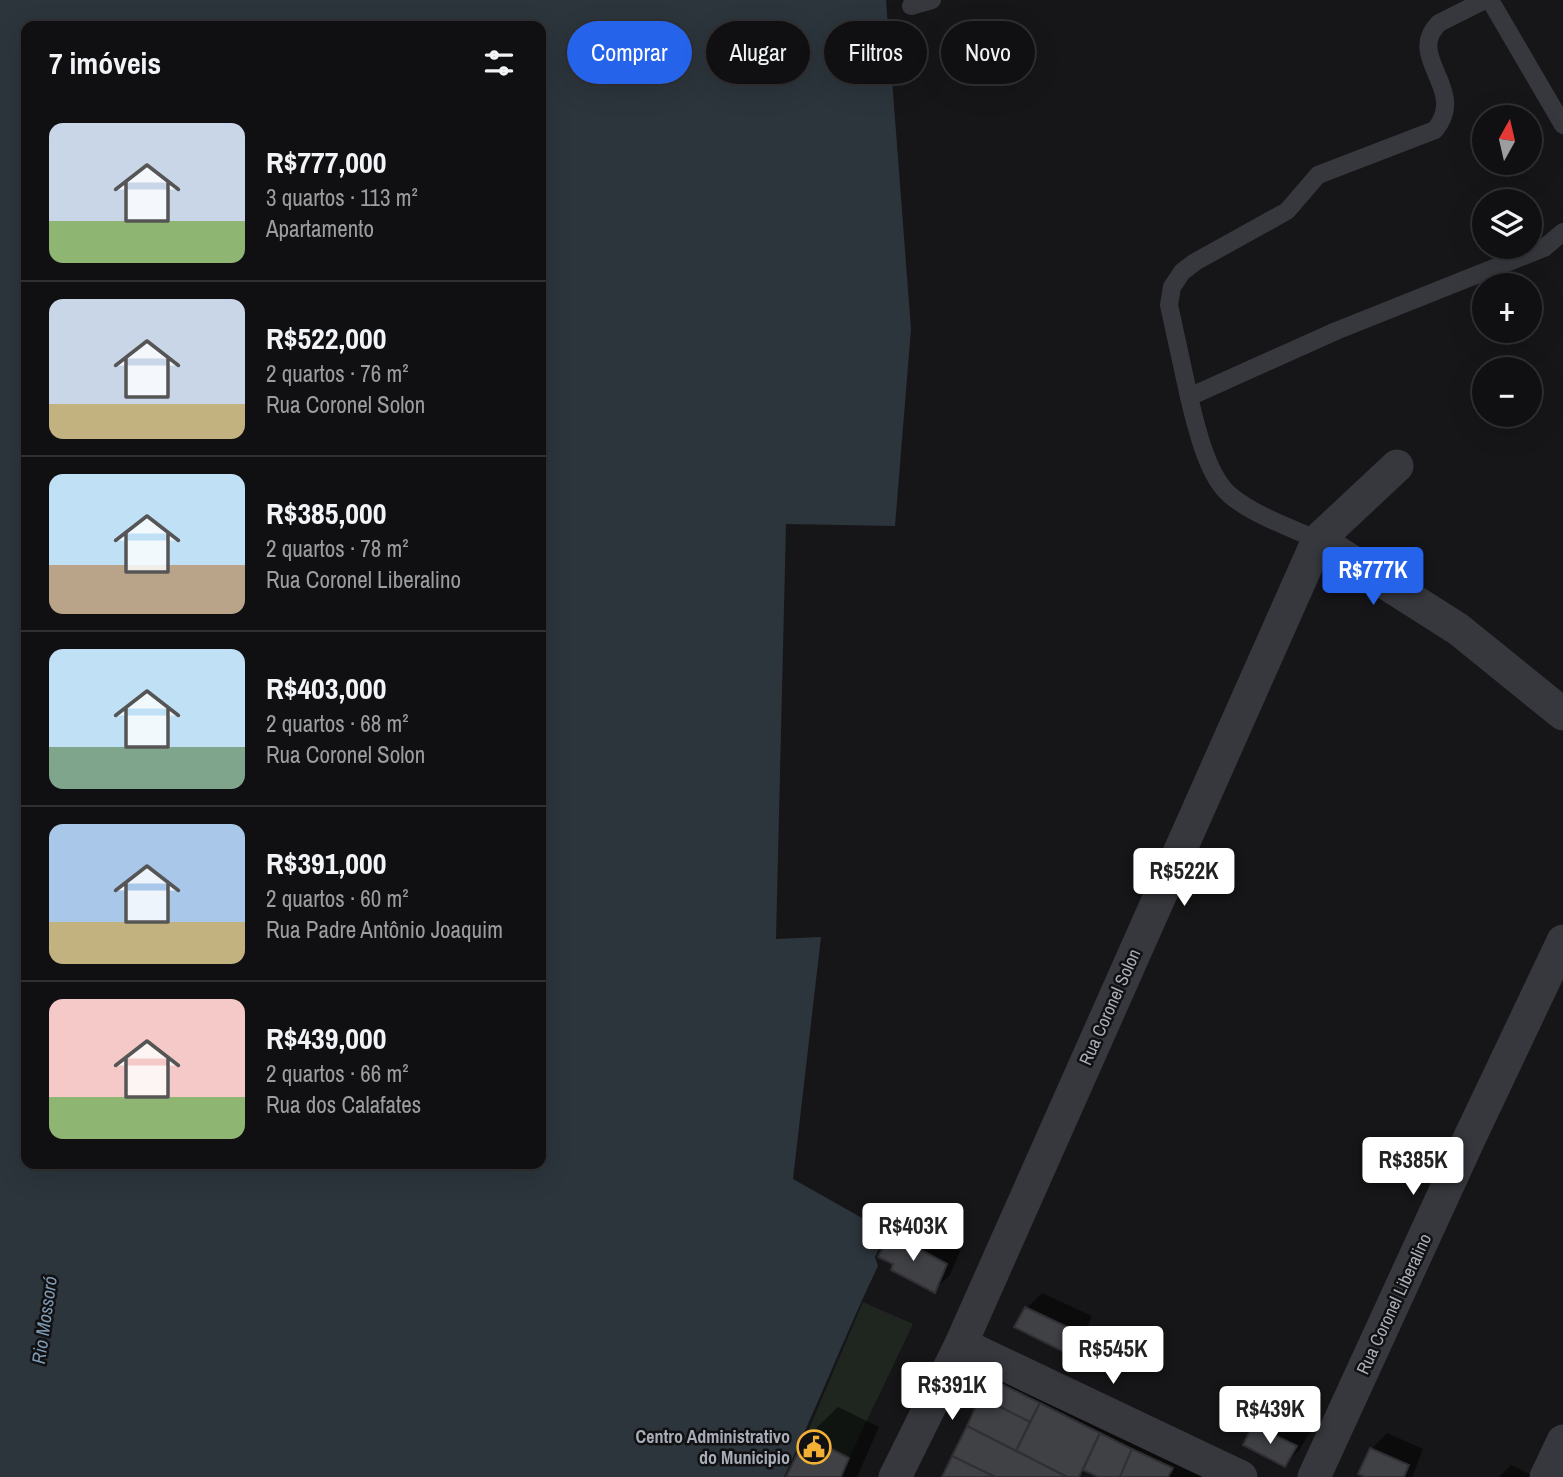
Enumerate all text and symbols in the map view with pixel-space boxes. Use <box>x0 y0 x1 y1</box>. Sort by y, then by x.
chip: Comprar <box>567 21 692 84</box>
chip: Alugar <box>706 21 810 84</box>
chip: Filtros <box>824 21 927 84</box>
chip: Novo <box>941 21 1035 84</box>
text: 7 imóveis <box>49 43 161 83</box>
icon: filters <box>480 44 518 82</box>
north arrow <box>1472 105 1542 175</box>
map controls <box>1472 105 1542 427</box>
text: R$777,000 <box>266 142 386 182</box>
icon: home <box>105 151 189 235</box>
text: 3 quartos · 113 m² <box>266 182 418 213</box>
button: layers <box>1472 189 1542 259</box>
text: Apartamento <box>266 213 374 244</box>
button: + <box>1472 273 1542 343</box>
text: R$522,000 <box>266 318 386 358</box>
icon: home <box>105 327 189 411</box>
button: − <box>1472 357 1542 427</box>
text: 2 quartos · 76 m² <box>266 358 409 389</box>
text: Rua Coronel Solon <box>266 389 425 420</box>
text: R$385,000 <box>266 493 386 533</box>
icon: home <box>105 502 189 586</box>
text: 2 quartos · 78 m² <box>266 533 409 564</box>
pin: R$777K <box>1316 548 1430 607</box>
text: R$777K <box>1338 554 1408 585</box>
text: Rua Coronel Liberalino <box>266 564 461 595</box>
text: R$403,000 <box>266 668 386 708</box>
icon: home <box>105 677 189 761</box>
text: 2 quartos · 68 m² <box>266 708 409 739</box>
text: Rua Coronel Solon <box>266 739 425 770</box>
text: R$391,000 <box>266 843 386 883</box>
pin: R$522K <box>1127 848 1241 908</box>
icon: home <box>105 852 189 936</box>
text: R$522K <box>1149 855 1219 886</box>
text: 2 quartos · 60 m² <box>266 883 409 914</box>
text: Rua Padre Antônio Joaquim <box>266 914 503 945</box>
street label: Rua Coronel Solon <box>1073 945 1146 1069</box>
text: R$439,000 <box>266 1018 386 1058</box>
icon: home <box>105 1027 189 1111</box>
text: 2 quartos · 66 m² <box>266 1058 409 1089</box>
text: Rua dos Calafates <box>266 1089 421 1120</box>
pin: R$385K <box>1356 1138 1470 1197</box>
text: R$385K <box>1378 1144 1448 1175</box>
pin: R$403K <box>856 1204 970 1263</box>
text: R$403K <box>878 1210 948 1241</box>
street label: Rua Coronel Liberalino <box>1350 1229 1437 1378</box>
water label: Rio Mossoró <box>25 1274 63 1366</box>
pin: R$545K <box>1056 1326 1170 1386</box>
text: R$545K <box>1078 1333 1148 1364</box>
pin: R$391K <box>895 1362 1009 1422</box>
text: R$391K <box>917 1369 987 1400</box>
pin: R$439K <box>1213 1386 1327 1446</box>
text: R$439K <box>1235 1393 1305 1424</box>
place label: Centro Administrativo do Municipio <box>636 1424 790 1470</box>
public building icon: Centro Administrativo do Municipio <box>795 1428 833 1466</box>

